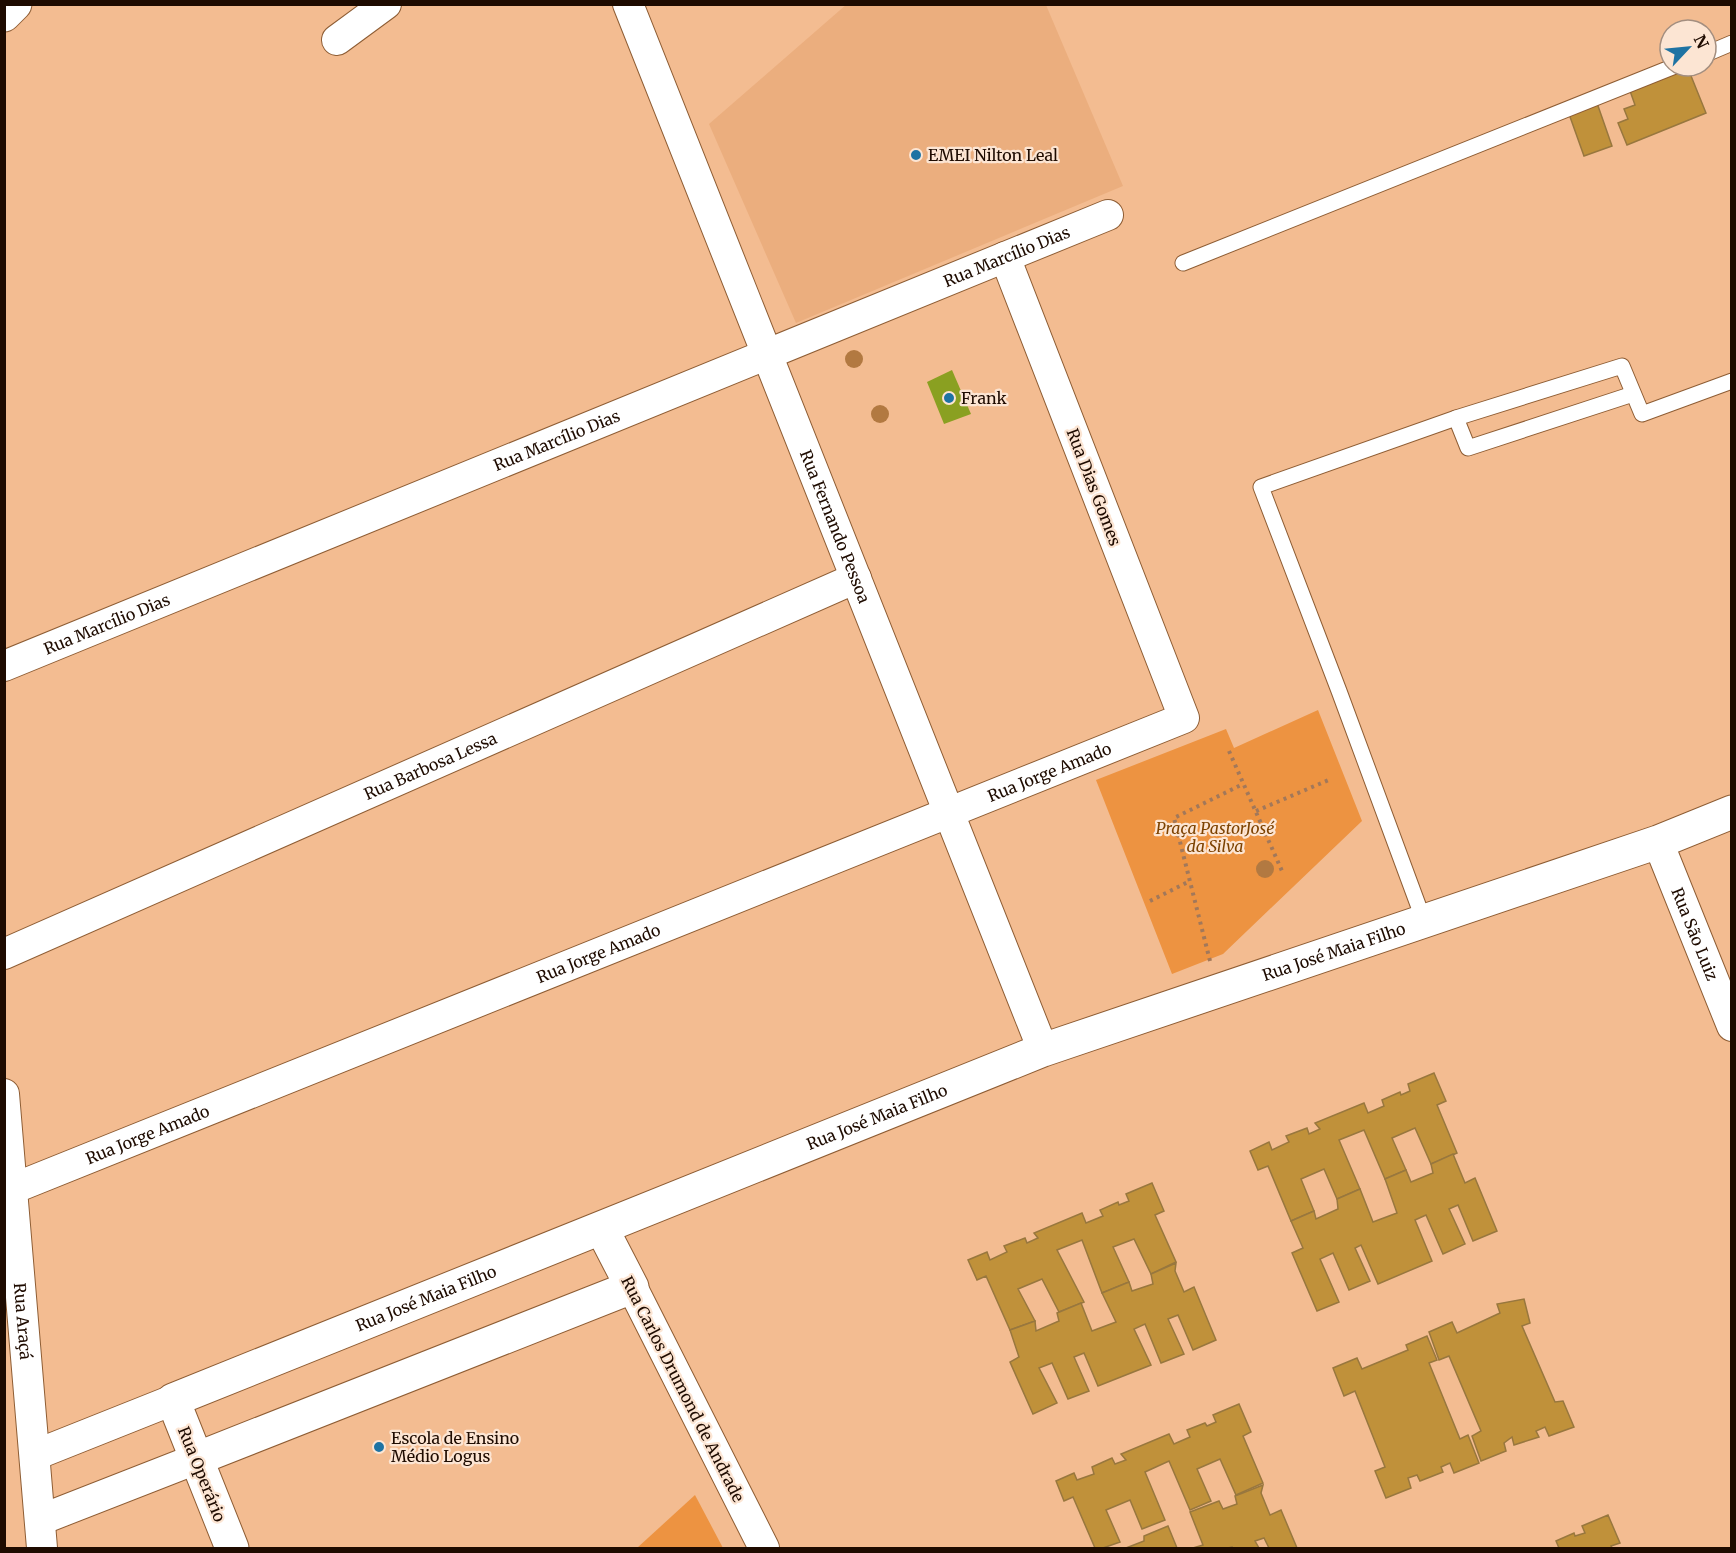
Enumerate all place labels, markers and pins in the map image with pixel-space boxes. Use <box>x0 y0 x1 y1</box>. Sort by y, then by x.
place label: EMEI Nilton Leal <box>928 145 1058 165</box>
marker: EMEI Nilton Leal <box>909 148 923 162</box>
place label: Frank <box>961 388 1008 408</box>
marker: Frank <box>942 391 956 405</box>
place label: Escola de Ensino Médio Logus <box>391 1428 519 1466</box>
marker: Escola de Ensino Médio Logus <box>372 1440 386 1454</box>

